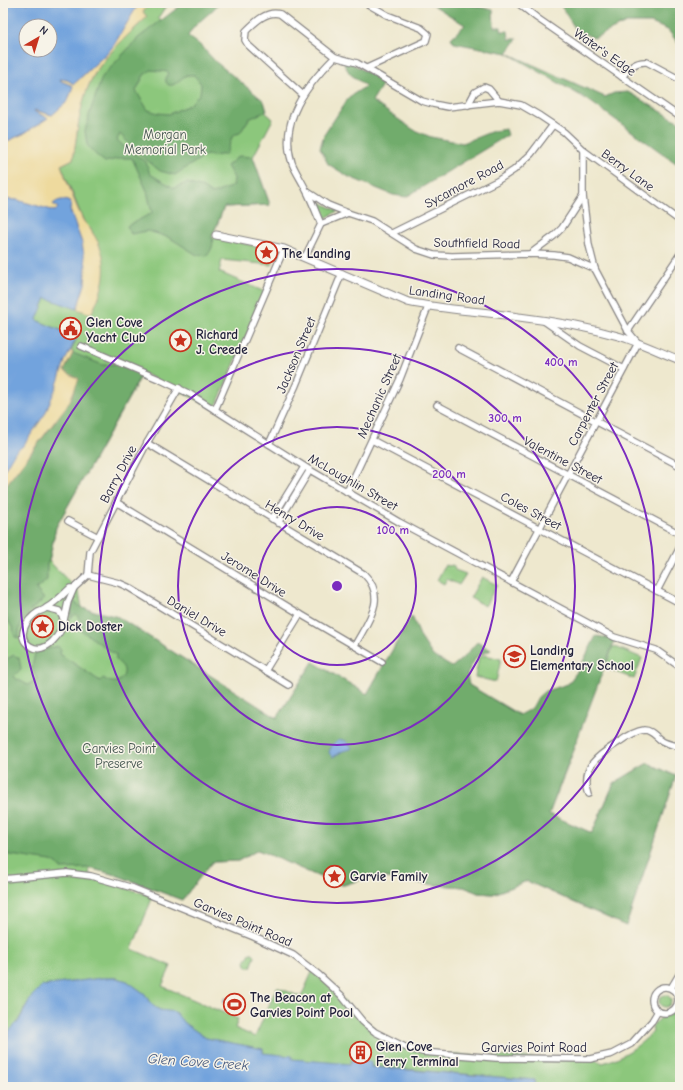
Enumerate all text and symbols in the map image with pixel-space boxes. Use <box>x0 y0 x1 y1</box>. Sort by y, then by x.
north arrow <box>18 18 58 58</box>
text: N <box>37 23 51 38</box>
street label: Water's Edge <box>571 25 639 79</box>
park label: Morgan Memorial Park <box>124 127 207 157</box>
street label: Berry Lane <box>599 146 658 194</box>
street label: Sycamore Road <box>422 157 506 211</box>
street label: Southfield Road <box>434 235 520 251</box>
place icon: The Landing <box>253 240 279 266</box>
place label: The Landing <box>282 246 351 261</box>
street label: Landing Road <box>408 282 486 308</box>
street label: Jackson Street <box>273 313 319 395</box>
place label: Glen Cove Yacht Club <box>86 315 146 345</box>
public building icon: Glen Cove Yacht Club <box>57 316 83 342</box>
place label: Richard J. Creede <box>196 327 248 357</box>
place icon: Richard J. Creede <box>167 328 193 354</box>
street label: Mechanic Street <box>354 350 405 440</box>
text: 400 m <box>544 355 578 369</box>
street label: Carpenter Street <box>565 359 622 448</box>
text: 300 m <box>488 411 522 425</box>
street label: Valentine Street <box>521 433 606 488</box>
street label: Barry Drive <box>97 442 140 505</box>
street label: McLoughlin Street <box>306 450 401 514</box>
text: 200 m <box>432 467 466 481</box>
street label: Coles Street <box>498 489 565 534</box>
street label: Henry Drive <box>263 496 328 544</box>
text: 100 m <box>377 523 409 537</box>
street label: Jerome Drive <box>219 548 290 600</box>
centre of rings <box>330 579 344 593</box>
street label: Daniel Drive <box>165 592 230 640</box>
place icon: Dick Doster <box>29 613 55 639</box>
place label: Dick Doster <box>58 619 123 634</box>
place label: Landing Elementary School <box>530 643 634 673</box>
school or university icon: Landing Elementary School <box>502 644 528 670</box>
park label: Garvies Point Preserve <box>82 741 157 771</box>
place icon: Garvie Family <box>321 863 347 889</box>
place label: Garvie Family <box>350 869 427 884</box>
street label: Garvies Point Road <box>191 894 295 950</box>
place label: The Beacon at Garvies Point Pool <box>250 990 353 1020</box>
sports icon: The Beacon at Garvies Point Pool <box>221 991 247 1017</box>
place label: Glen Cove Ferry Terminal <box>376 1039 459 1069</box>
building icon: Glen Cove Ferry Terminal <box>348 1040 374 1066</box>
street label: Garvies Point Road <box>481 1040 587 1055</box>
water label: Glen Cove Creek <box>147 1050 249 1074</box>

